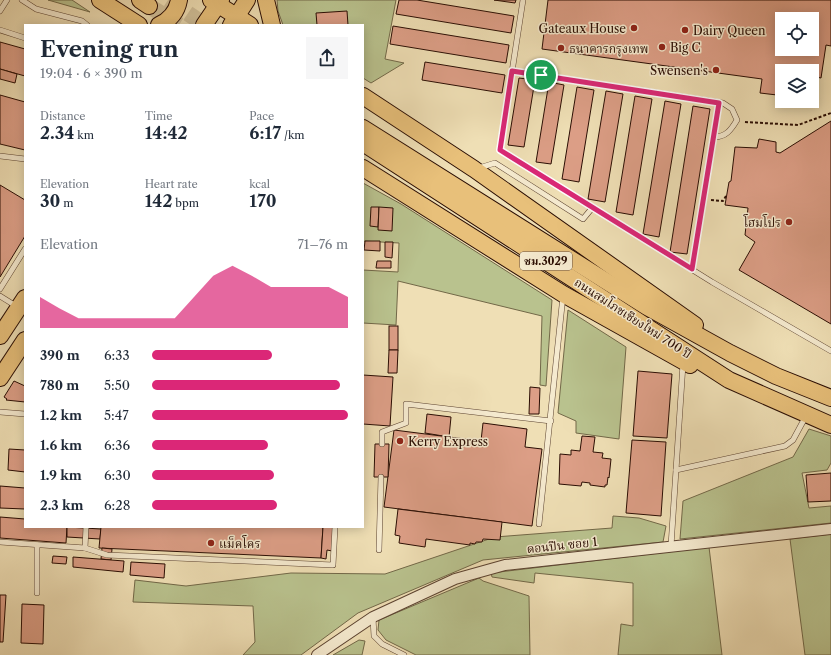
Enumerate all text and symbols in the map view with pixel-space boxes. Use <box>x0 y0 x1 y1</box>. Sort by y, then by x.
map controls <box>775 12 819 108</box>
button: locate <box>775 12 819 56</box>
place label: Gateaux House <box>539 21 626 36</box>
marker: Gateaux House <box>629 23 639 33</box>
place label: Dairy Queen <box>693 23 766 38</box>
marker: Dairy Queen <box>680 25 690 35</box>
text: Evening run <box>40 36 179 63</box>
button: share <box>306 37 348 79</box>
place label: Big C <box>670 40 701 55</box>
place label: ธนาคารกรุงเทพ <box>569 41 649 57</box>
marker: Big C <box>657 42 667 52</box>
marker: ธนาคารกรุงเทพ <box>556 43 566 53</box>
pin <box>524 58 558 92</box>
place label: Swensen's <box>650 63 708 78</box>
icon: arrive <box>530 64 552 86</box>
button: layers <box>775 64 819 108</box>
text: 19:04 · 6 × 390 m <box>40 65 143 81</box>
marker: Swensen's <box>711 65 721 75</box>
text: Distance <box>40 109 86 123</box>
text: Time <box>145 109 172 123</box>
text: Pace <box>249 109 274 123</box>
text: 2.34 <box>40 123 74 143</box>
text: 14:42 <box>145 123 188 143</box>
text: 6:17 <box>249 123 281 143</box>
text: km <box>74 128 94 142</box>
text: /km <box>281 128 305 142</box>
text: Elevation <box>40 177 89 191</box>
text: Heart rate <box>145 177 198 191</box>
text: kcal <box>249 177 270 191</box>
text: 30 <box>40 191 60 211</box>
text: 142 <box>145 191 172 211</box>
text: 170 <box>249 191 277 211</box>
text: m <box>60 196 74 210</box>
text: bpm <box>172 196 199 210</box>
place label: โฮมโปร <box>743 214 781 230</box>
marker: โฮมโปร <box>784 217 794 227</box>
text: Elevation <box>40 236 98 252</box>
text: 71–76 m <box>297 236 348 252</box>
road number: ชม.3029 <box>520 252 572 270</box>
street label: ถนนสมโภชเชียงใหม่ 700 ปี <box>572 274 695 361</box>
text: 390 m <box>40 347 80 363</box>
text: 6:33 <box>104 347 130 363</box>
text: 780 m <box>40 377 79 393</box>
text: 5:50 <box>104 377 130 393</box>
text: 1.2 km <box>40 407 82 423</box>
text: 5:47 <box>104 407 129 423</box>
place label: Kerry Express <box>408 434 488 449</box>
marker: Kerry Express <box>395 436 405 446</box>
text: 1.6 km <box>40 437 82 453</box>
text: 6:36 <box>104 437 130 453</box>
text: 1.9 km <box>40 467 82 483</box>
text: 6:30 <box>104 467 131 483</box>
text: 2.3 km <box>40 497 83 513</box>
text: 6:28 <box>104 497 130 513</box>
street label: ดอนปิน ซอย 1 <box>526 534 598 556</box>
place label: แม็คโคร <box>219 535 260 551</box>
marker: แม็คโคร <box>206 538 216 548</box>

